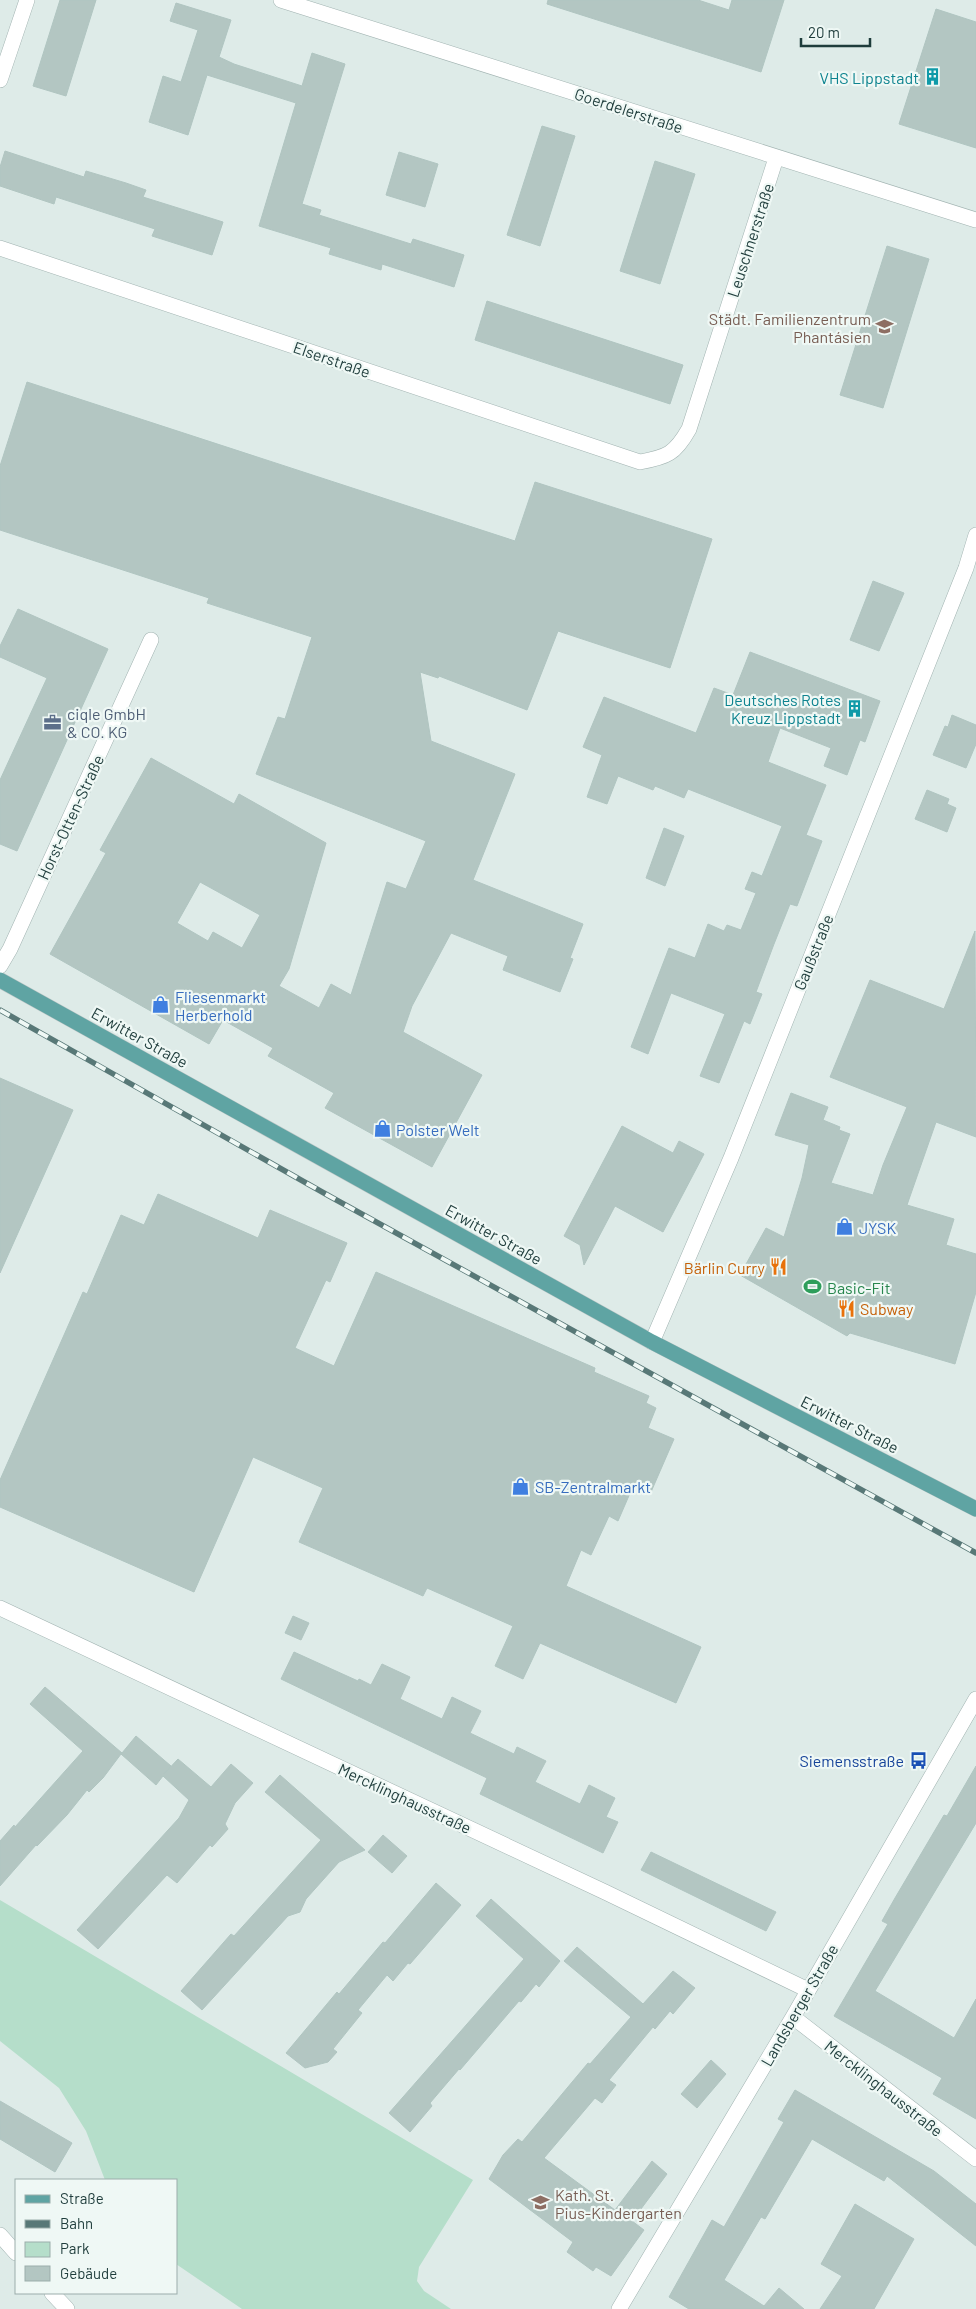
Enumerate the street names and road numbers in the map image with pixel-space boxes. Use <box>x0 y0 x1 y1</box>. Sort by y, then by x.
street label: Goerdelerstraße <box>572 84 686 136</box>
street label: Leuschnerstraße <box>723 181 777 299</box>
street label: Elserstraße <box>291 337 373 381</box>
street label: Horst-Otten-Straße <box>33 751 107 883</box>
street label: Gaußstraße <box>789 911 837 993</box>
street label: Erwitter Straße <box>89 1003 191 1071</box>
street label: Erwitter Straße <box>443 1200 545 1268</box>
street label: Erwitter Straße <box>798 1391 902 1457</box>
street label: Mercklinghausstraße <box>335 1759 475 1837</box>
street label: Landsberger Straße <box>756 1941 842 2069</box>
street label: Mercklinghausstraße <box>821 2036 947 2140</box>

